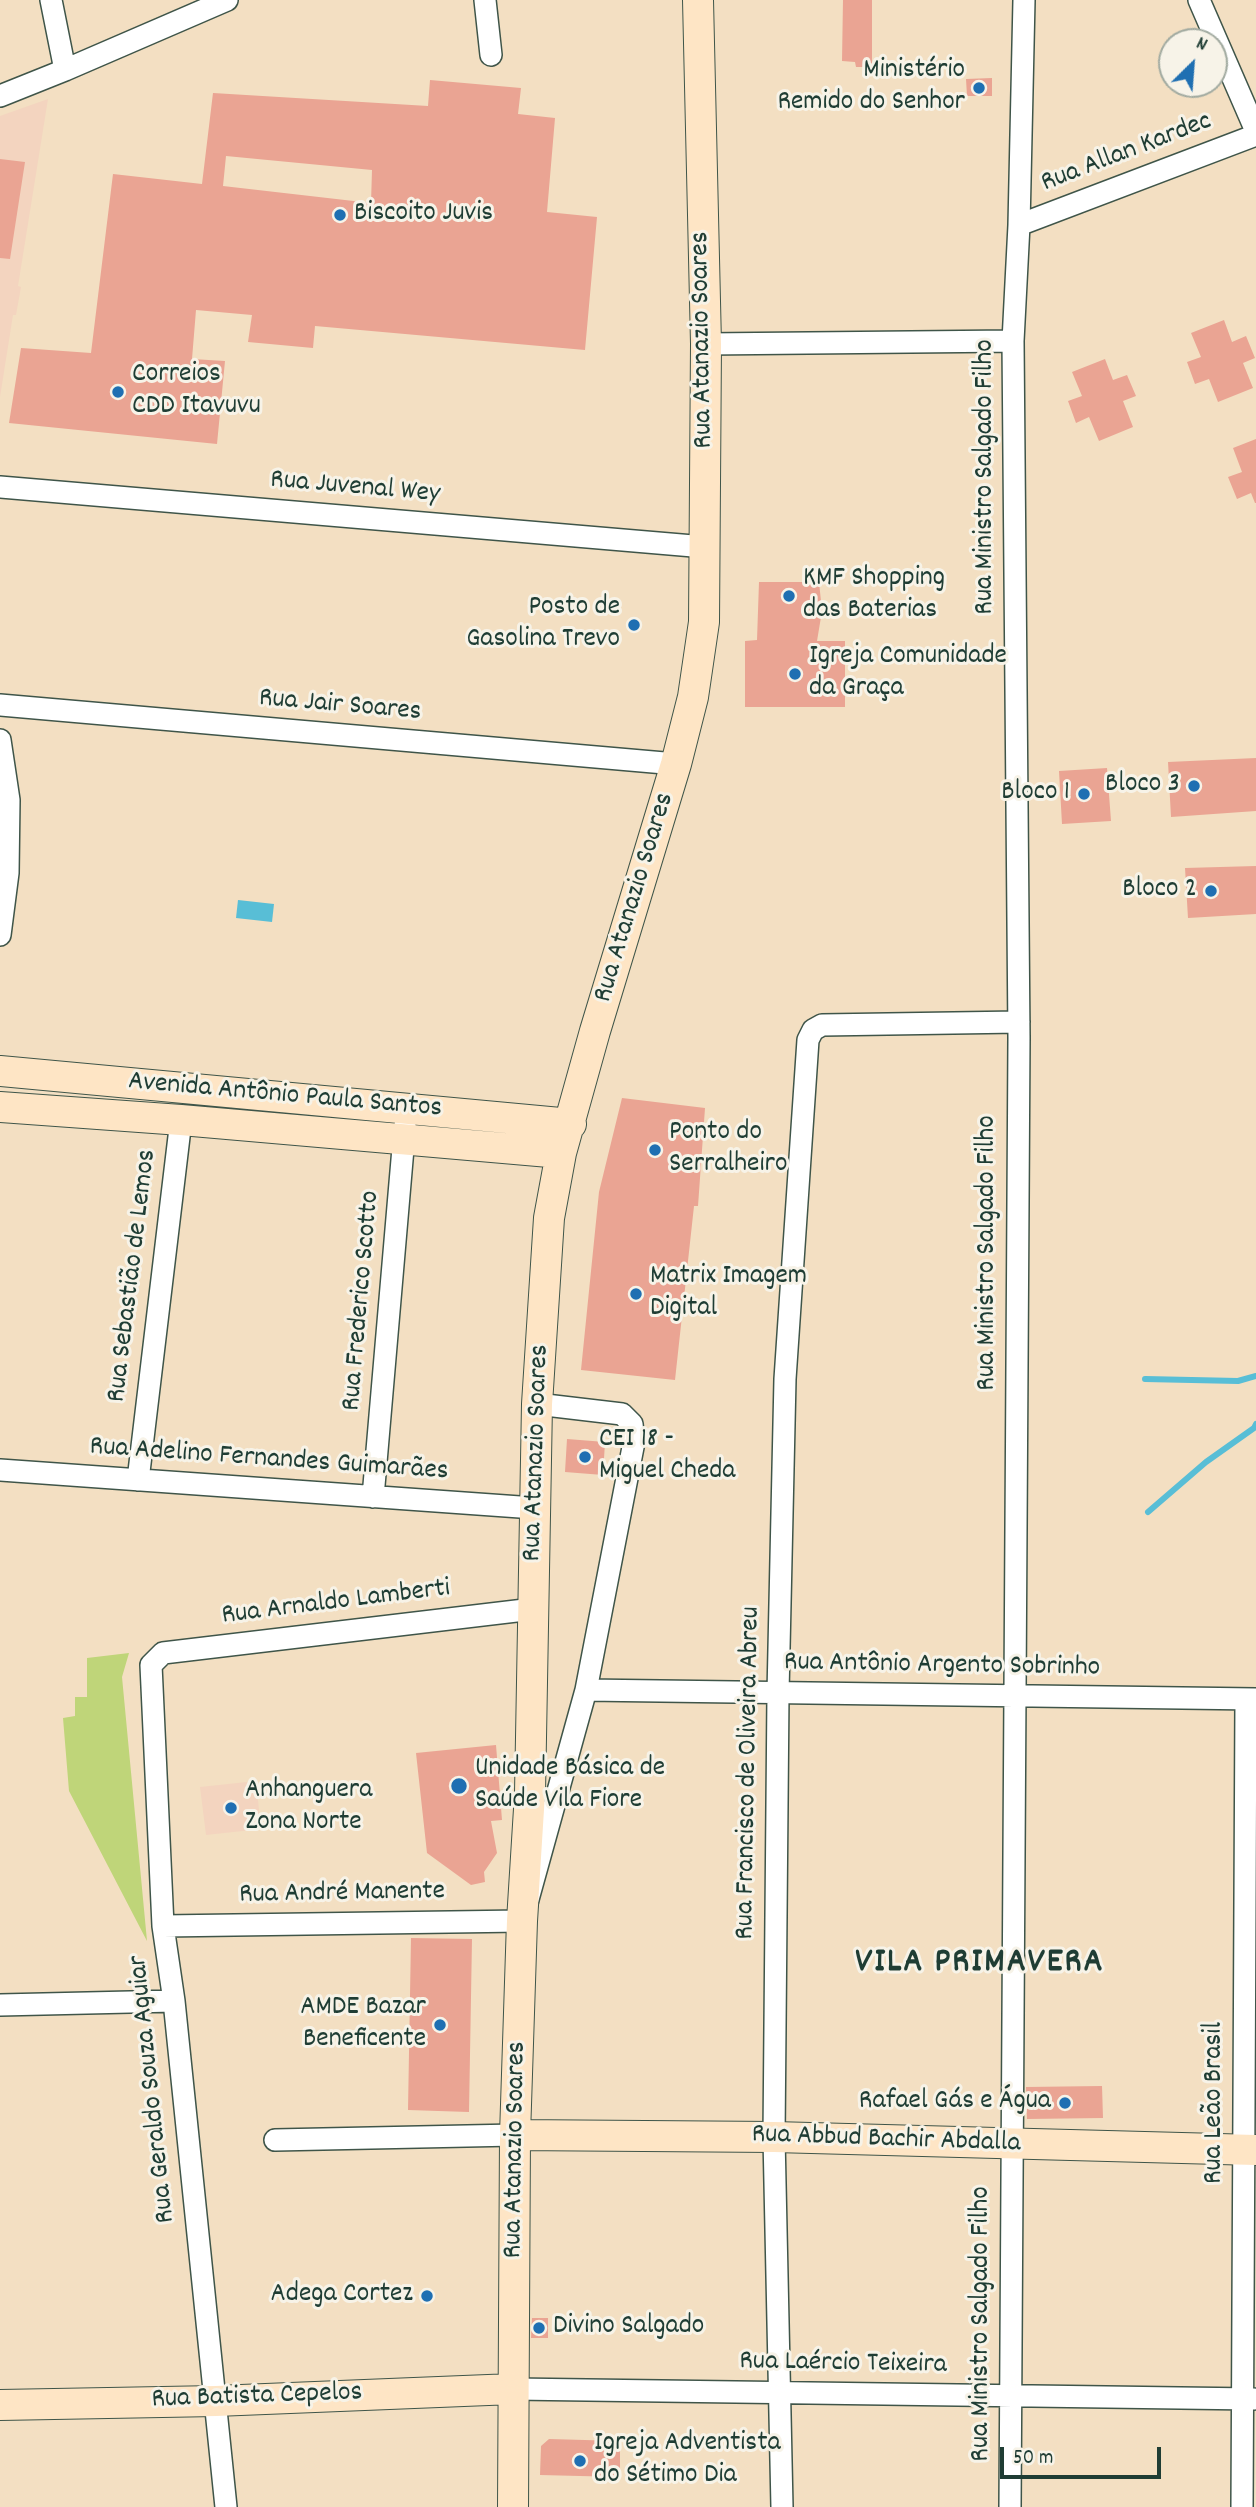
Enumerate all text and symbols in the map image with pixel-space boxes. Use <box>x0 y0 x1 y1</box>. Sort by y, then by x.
north arrow <box>1158 28 1228 98</box>
text: N <box>1191 31 1211 60</box>
place label: Ministério Remido do Senhor <box>777 55 965 121</box>
marker: Ministério Remido do Senhor <box>971 80 987 96</box>
street label: Rua Allan Kardec <box>1037 106 1217 202</box>
place label: Biscoito Juvis <box>354 198 493 232</box>
marker: Biscoito Juvis <box>332 207 348 223</box>
street label: Rua Atanazio Soares <box>685 231 723 449</box>
street label: Rua Ministro Salgado Filho <box>970 339 1004 615</box>
place label: Correios CDD Itavuvu <box>132 359 261 425</box>
marker: Correios CDD Itavuvu <box>110 384 126 400</box>
street label: Rua Juvenal Wey <box>269 465 441 513</box>
place label: KMF Shopping das Baterias <box>803 563 945 629</box>
marker: KMF Shopping das Baterias <box>781 588 797 604</box>
place label: Posto de Gasolina Trevo <box>466 592 620 658</box>
marker: Posto de Gasolina Trevo <box>626 617 642 633</box>
place label: Igreja Comunidade da Graça <box>809 641 1007 707</box>
marker: Igreja Comunidade da Graça <box>787 666 803 682</box>
street label: Rua Jair Soares <box>257 683 423 731</box>
place label: Bloco 3 <box>1105 769 1180 803</box>
place label: Bloco 1 <box>1001 777 1070 811</box>
marker: Bloco 3 <box>1186 778 1202 794</box>
marker: Bloco 1 <box>1076 786 1092 802</box>
street label: Rua Atanazio Soares <box>588 789 684 1007</box>
place label: Bloco 2 <box>1122 874 1197 908</box>
marker: Bloco 2 <box>1203 883 1219 899</box>
street label: Avenida Antônio Paula Santos <box>127 1067 443 1127</box>
street label: Rua Ministro Salgado Filho <box>972 1115 1006 1391</box>
place label: Ponto do Serralheiro <box>669 1117 787 1183</box>
marker: Ponto do Serralheiro <box>647 1142 663 1158</box>
street label: Rua Sebastião de Lemos <box>102 1148 166 1404</box>
street label: Rua Frederico Scotto <box>337 1190 389 1412</box>
place label: Matrix Imagem Digital <box>650 1261 807 1327</box>
marker: Matrix Imagem Digital <box>628 1286 644 1302</box>
street label: Rua Atanazio Soares <box>517 1344 559 1562</box>
place label: CEI 18 - Miguel Cheda <box>599 1424 735 1490</box>
street label: Rua Adelino Fernandes Guimarães <box>88 1432 450 1490</box>
marker: CEI 18 - Miguel Cheda <box>577 1449 593 1465</box>
street label: Rua Arnaldo Lamberti <box>220 1573 452 1635</box>
street label: Rua Francisco de Oliveira Abreu <box>730 1606 770 1940</box>
street label: Rua Antônio Argento Sobrinho <box>784 1647 1100 1687</box>
place label: Unidade Básica de Saúde Vila Fiore <box>475 1753 665 1819</box>
place label: Anhanguera Zona Norte <box>245 1775 372 1841</box>
marker: Unidade Básica de Saúde Vila Fiore <box>449 1776 469 1796</box>
marker: Anhanguera Zona Norte <box>223 1800 239 1816</box>
street label: Rua André Manente <box>239 1876 445 1914</box>
district label: VILA PRIMAVERA <box>857 1944 1103 1986</box>
street label: Rua Geraldo Souza Aguiar <box>123 1953 185 2225</box>
place label: AMDE Bazar Beneficente <box>300 1992 426 2058</box>
marker: AMDE Bazar Beneficente <box>432 2017 448 2033</box>
street label: Rua Leão Brasil <box>1199 2022 1233 2184</box>
street label: Rua Atanazio Soares <box>498 2041 536 2259</box>
place label: Rafael Gás e Água <box>859 2086 1051 2120</box>
marker: Rafael Gás e Água <box>1057 2095 1073 2111</box>
street label: Rua Abbud Bachir Abdalla <box>751 2120 1021 2162</box>
street label: Rua Ministro Salgado Filho <box>966 2186 1000 2462</box>
place label: Adega Cortez <box>270 2279 413 2313</box>
marker: Adega Cortez <box>419 2288 435 2304</box>
place label: Divino Salgado <box>553 2311 704 2345</box>
marker: Divino Salgado <box>531 2320 547 2336</box>
street label: Rua Laércio Teixeira <box>739 2346 947 2384</box>
street label: Rua Batista Cepelos <box>151 2378 363 2418</box>
place label: Igreja Adventista do Sétimo Dia <box>594 2428 781 2494</box>
scale bar <box>1004 2434 1165 2478</box>
text: 50 m <box>1013 2444 1053 2474</box>
marker: Igreja Adventista do Sétimo Dia <box>572 2453 588 2469</box>

